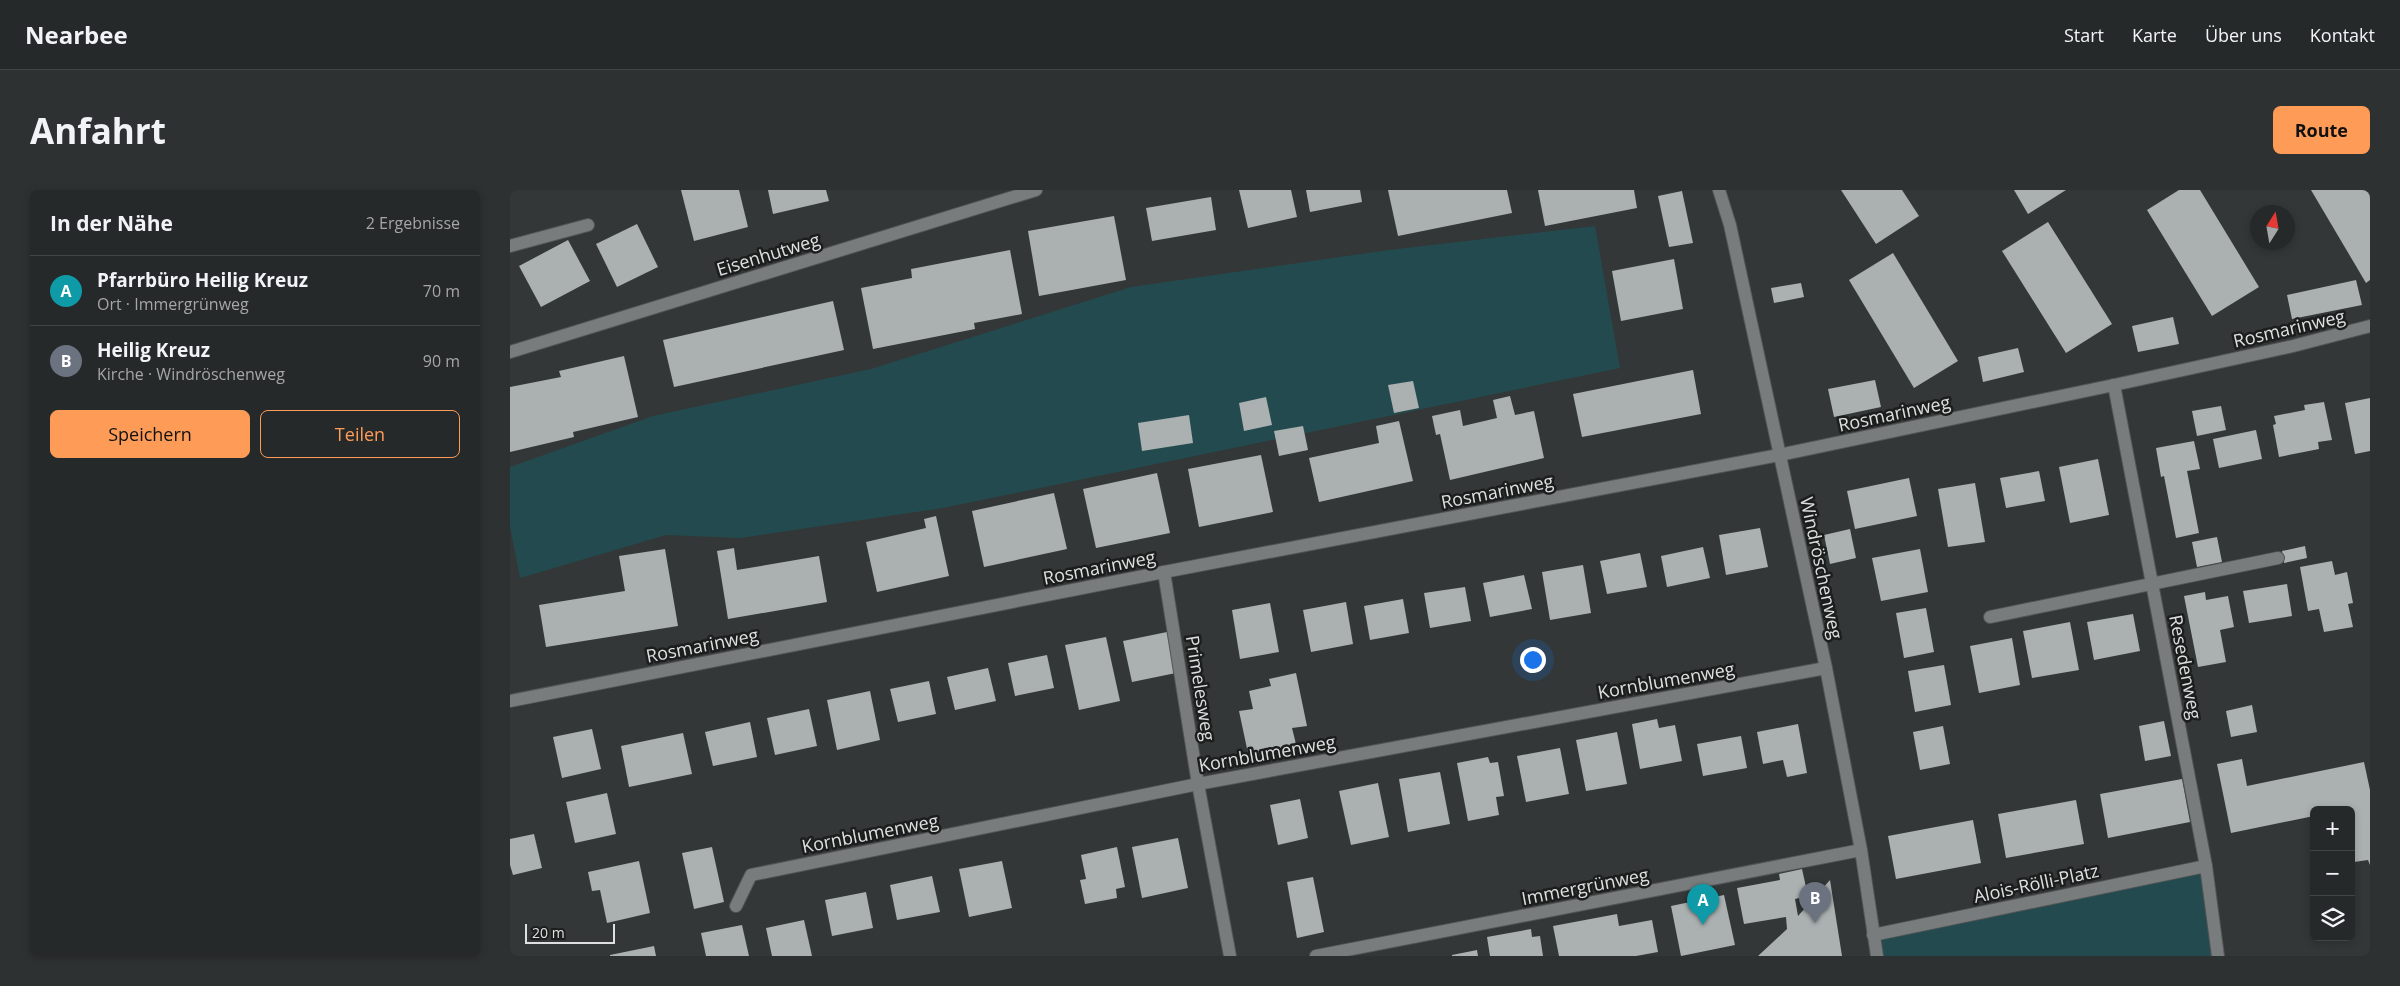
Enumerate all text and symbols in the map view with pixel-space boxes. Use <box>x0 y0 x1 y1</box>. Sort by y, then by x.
text: Nearbee <box>25 18 128 51</box>
text: Start <box>2064 23 2104 47</box>
text: Karte <box>2132 23 2177 47</box>
text: Über uns <box>2205 23 2282 47</box>
text: Kontakt <box>2310 23 2375 47</box>
button: Route <box>2273 106 2370 154</box>
text: Anfahrt <box>30 107 166 154</box>
north arrow <box>2250 205 2295 250</box>
text: In der Nähe <box>50 209 173 237</box>
text: 2 Ergebnisse <box>366 212 460 234</box>
street label: Eisenhutweg <box>714 227 823 281</box>
text: Pfarrbüro Heilig Kreuz <box>97 267 308 293</box>
text: A <box>60 280 72 302</box>
text: 70 m <box>423 280 460 302</box>
text: Ort · Immergrünweg <box>97 293 249 315</box>
street label: Rosmarinweg <box>2231 303 2347 353</box>
text: Heilig Kreuz <box>97 337 210 363</box>
text: B <box>61 350 71 372</box>
text: 90 m <box>423 350 460 372</box>
text: Kirche · Windröschenweg <box>97 363 285 385</box>
street label: Rosmarinweg <box>1836 389 1952 437</box>
button: Speichern <box>50 410 250 458</box>
button: Teilen <box>260 410 460 458</box>
street label: Rosmarinweg <box>1439 468 1555 514</box>
street label: Windröschenweg <box>1795 495 1849 641</box>
street label: Rosmarinweg <box>1041 544 1157 590</box>
street label: Resedenweg <box>2164 613 2208 721</box>
street label: Rosmarinweg <box>644 622 760 668</box>
street label: Primelesweg <box>1181 633 1221 743</box>
your location <box>1520 647 1546 673</box>
street label: Kornblumenweg <box>1596 656 1736 704</box>
street label: Kornblumenweg <box>1197 729 1337 777</box>
map controls <box>2310 806 2355 941</box>
button: + <box>2310 806 2355 851</box>
street label: Kornblumenweg <box>800 808 940 858</box>
button: − <box>2310 851 2355 896</box>
street label: Alois-Rölli-Platz <box>1971 858 2101 908</box>
street label: Immergrünweg <box>1519 862 1651 910</box>
pin: B <box>1799 882 1831 923</box>
pin: A <box>1687 884 1719 925</box>
button: layers <box>2310 896 2355 941</box>
scale bar <box>525 921 615 944</box>
text: 20 m <box>532 923 565 942</box>

